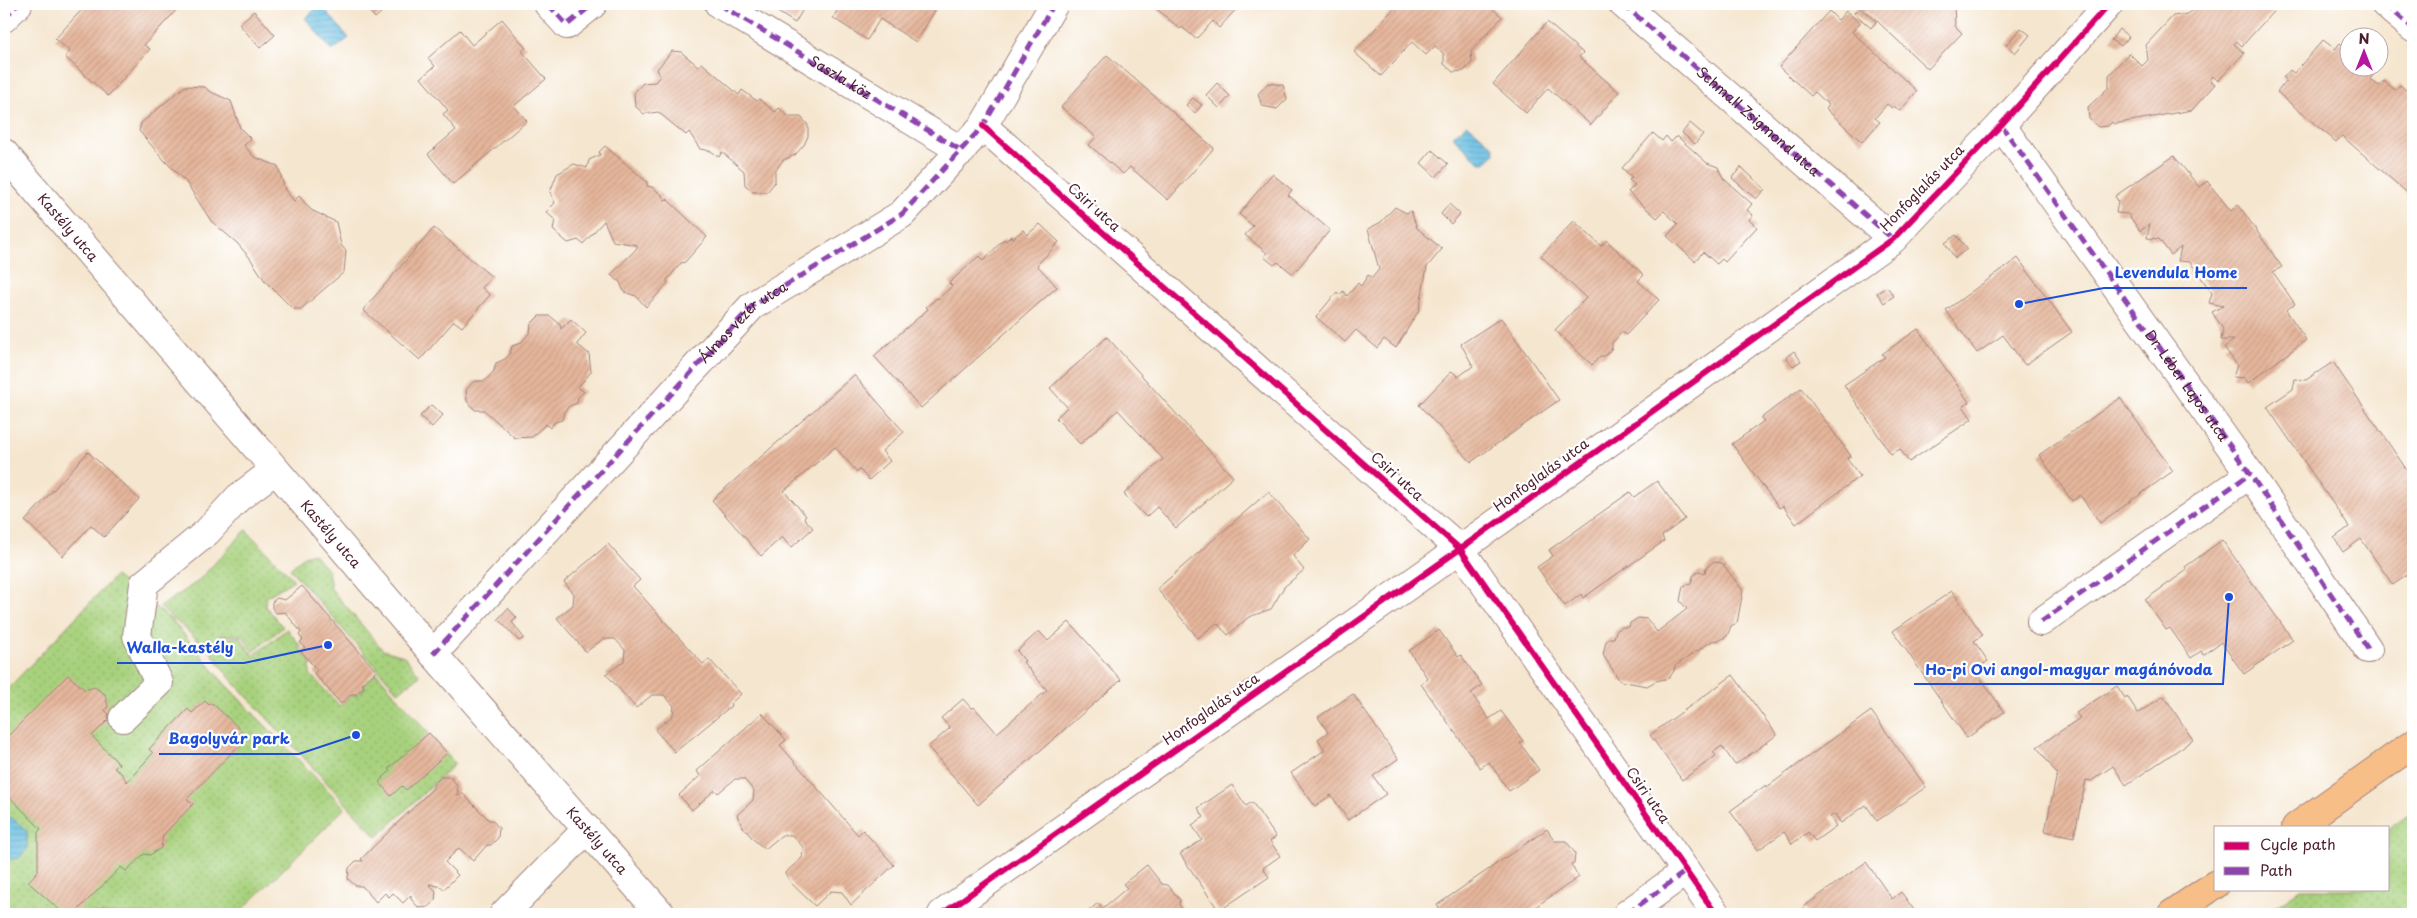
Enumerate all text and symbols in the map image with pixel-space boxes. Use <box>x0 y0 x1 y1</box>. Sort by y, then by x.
north arrow <box>2340 28 2390 78</box>
text: N <box>2358 28 2370 49</box>
street label: Saszla köz <box>806 50 876 104</box>
street label: Schmall Zsigmond utca <box>1692 61 1825 181</box>
street label: Honfoglalás utca <box>1875 139 1969 236</box>
street label: Csiri utca <box>1063 177 1126 236</box>
street label: Kastély utca <box>33 188 104 266</box>
callout: Levendula Home <box>2104 258 2247 288</box>
text: Levendula Home <box>2115 260 2237 283</box>
street label: Álmos vezér utca <box>694 276 791 367</box>
street label: Dr. Léber Lajos utca <box>2140 325 2235 446</box>
street label: Honfoglalás utca <box>1489 433 1593 516</box>
street label: Csiri utca <box>1366 446 1429 505</box>
street label: Kastély utca <box>296 495 367 573</box>
callout: Walla-kastély <box>117 633 244 663</box>
text: Walla-kastély <box>127 635 234 658</box>
callout: Ho-pi Ovi angol-magyar magánóvoda <box>1914 654 2223 684</box>
text: Ho-pi Ovi angol-magyar magánóvoda <box>1925 657 2214 680</box>
street label: Honfoglalás utca <box>1158 667 1263 750</box>
callout: Bagolyvár park <box>159 724 299 754</box>
text: Bagolyvár park <box>168 726 290 749</box>
street label: Csiri utca <box>1621 762 1676 828</box>
street label: Kastély utca <box>562 802 633 879</box>
legend <box>2214 826 2390 890</box>
text: Cycle path <box>2260 832 2336 855</box>
text: Path <box>2260 858 2292 881</box>

